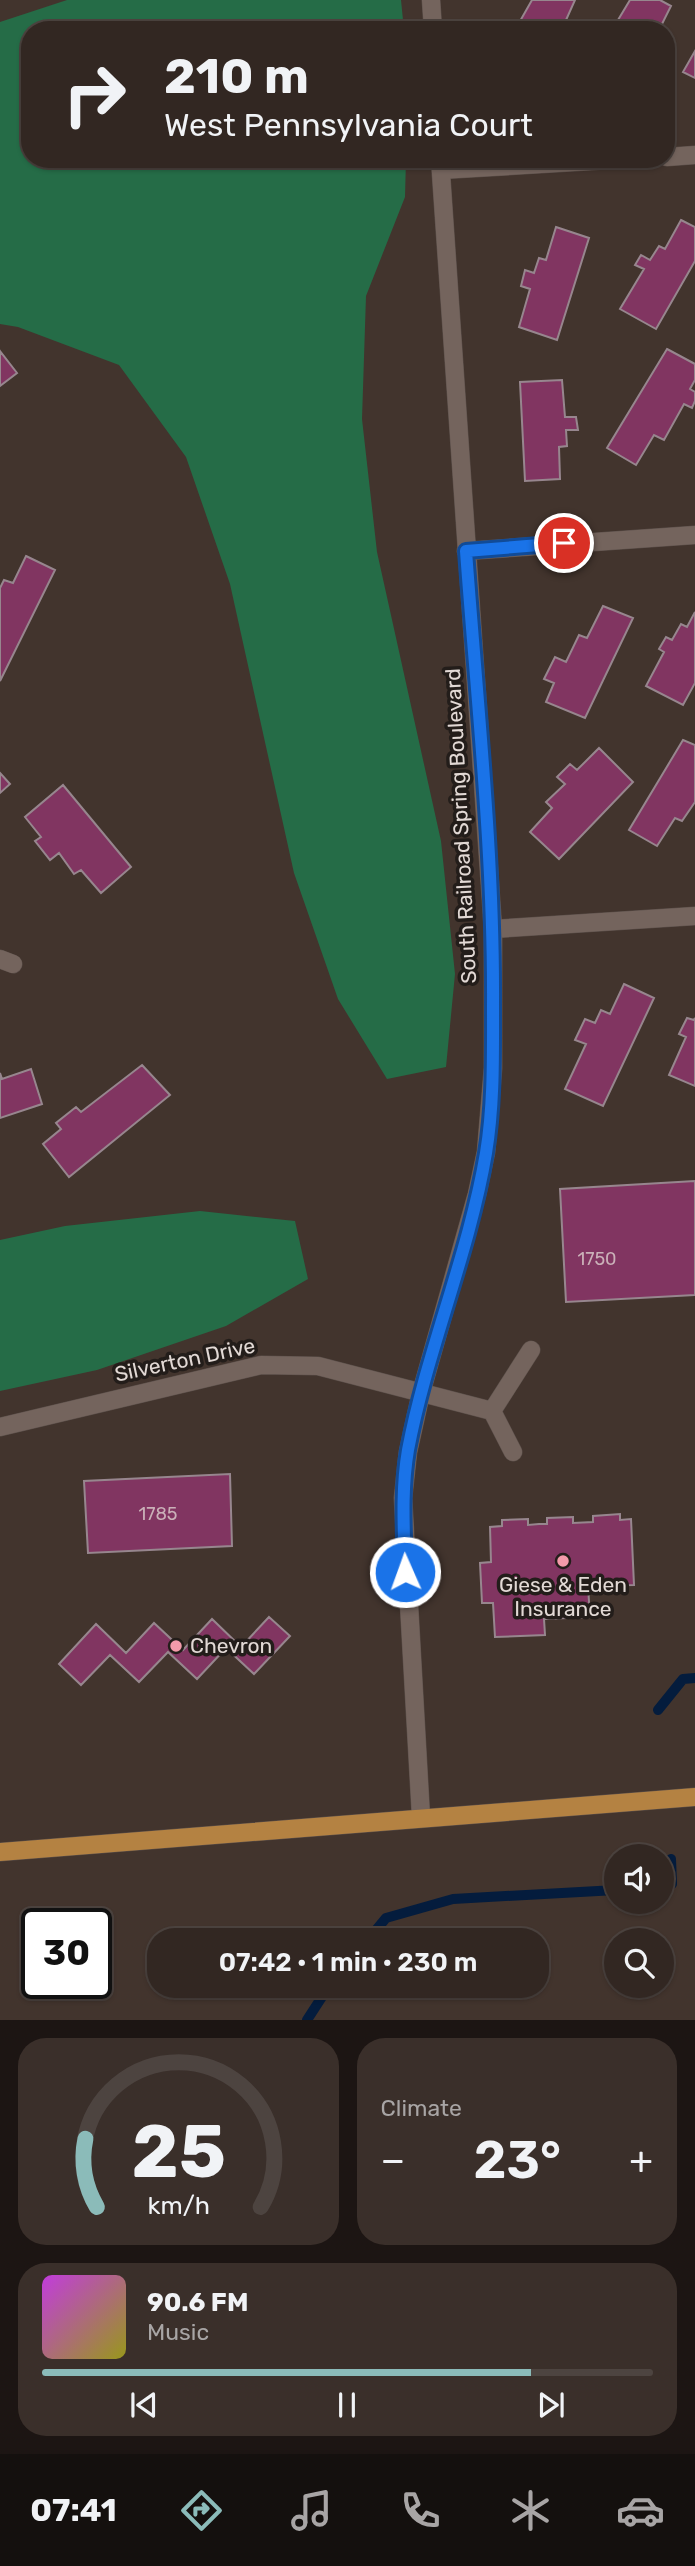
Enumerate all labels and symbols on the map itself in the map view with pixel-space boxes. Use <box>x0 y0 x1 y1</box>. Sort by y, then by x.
pin <box>534 513 594 573</box>
street label: South Railroad Spring Boulevard <box>440 668 481 984</box>
house number: 1750 <box>577 1248 617 1270</box>
street label: Silverton Drive <box>112 1332 257 1387</box>
house number: 1785 <box>138 1503 178 1525</box>
position arrow <box>368 1535 442 1609</box>
marker: Giese & Eden Insurance <box>555 1553 571 1569</box>
place label: Giese & Eden Insurance <box>499 1572 627 1621</box>
place label: Chevron <box>190 1633 272 1658</box>
marker: Chevron <box>168 1638 184 1654</box>
speed limit sign: 30 <box>21 1908 112 1999</box>

